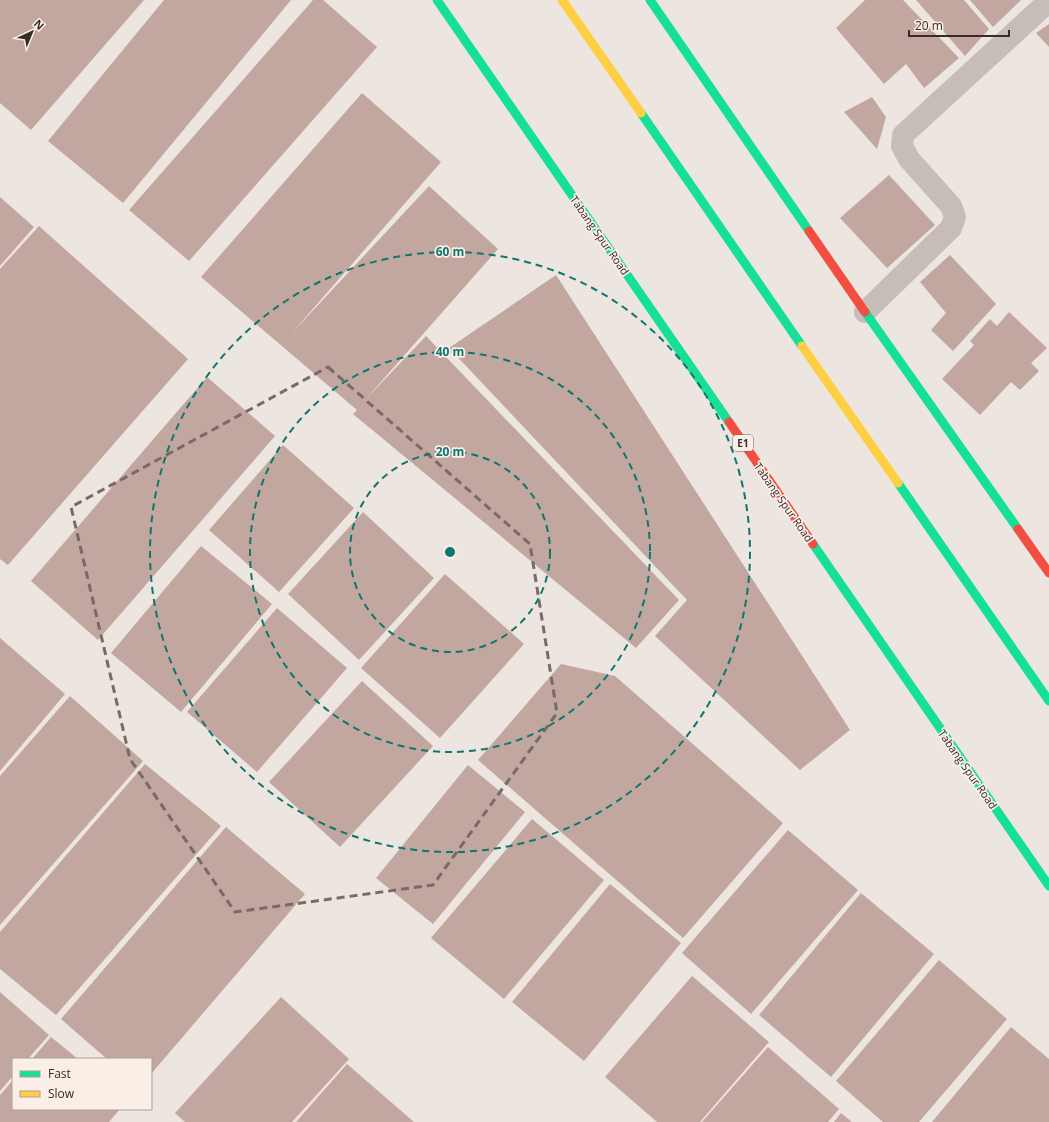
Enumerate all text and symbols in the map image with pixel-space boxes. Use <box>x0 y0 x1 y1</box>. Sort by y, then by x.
north arrow <box>12 12 52 52</box>
scale bar <box>909 12 1009 38</box>
text: N <box>31 16 48 33</box>
text: 20 m <box>915 17 943 34</box>
street label: Tabang Spur Road <box>567 192 633 278</box>
text: 60 m <box>436 243 464 260</box>
text: 40 m <box>436 343 464 360</box>
road number: E1 <box>733 435 753 451</box>
text: 20 m <box>436 443 464 460</box>
street label: Tabang Spur Road <box>751 459 817 545</box>
centre of rings <box>443 545 457 559</box>
street label: Tabang Spur Road <box>935 726 1001 812</box>
legend <box>12 1058 152 1110</box>
text: Fast <box>48 1065 71 1082</box>
text: Slow <box>48 1085 75 1102</box>

